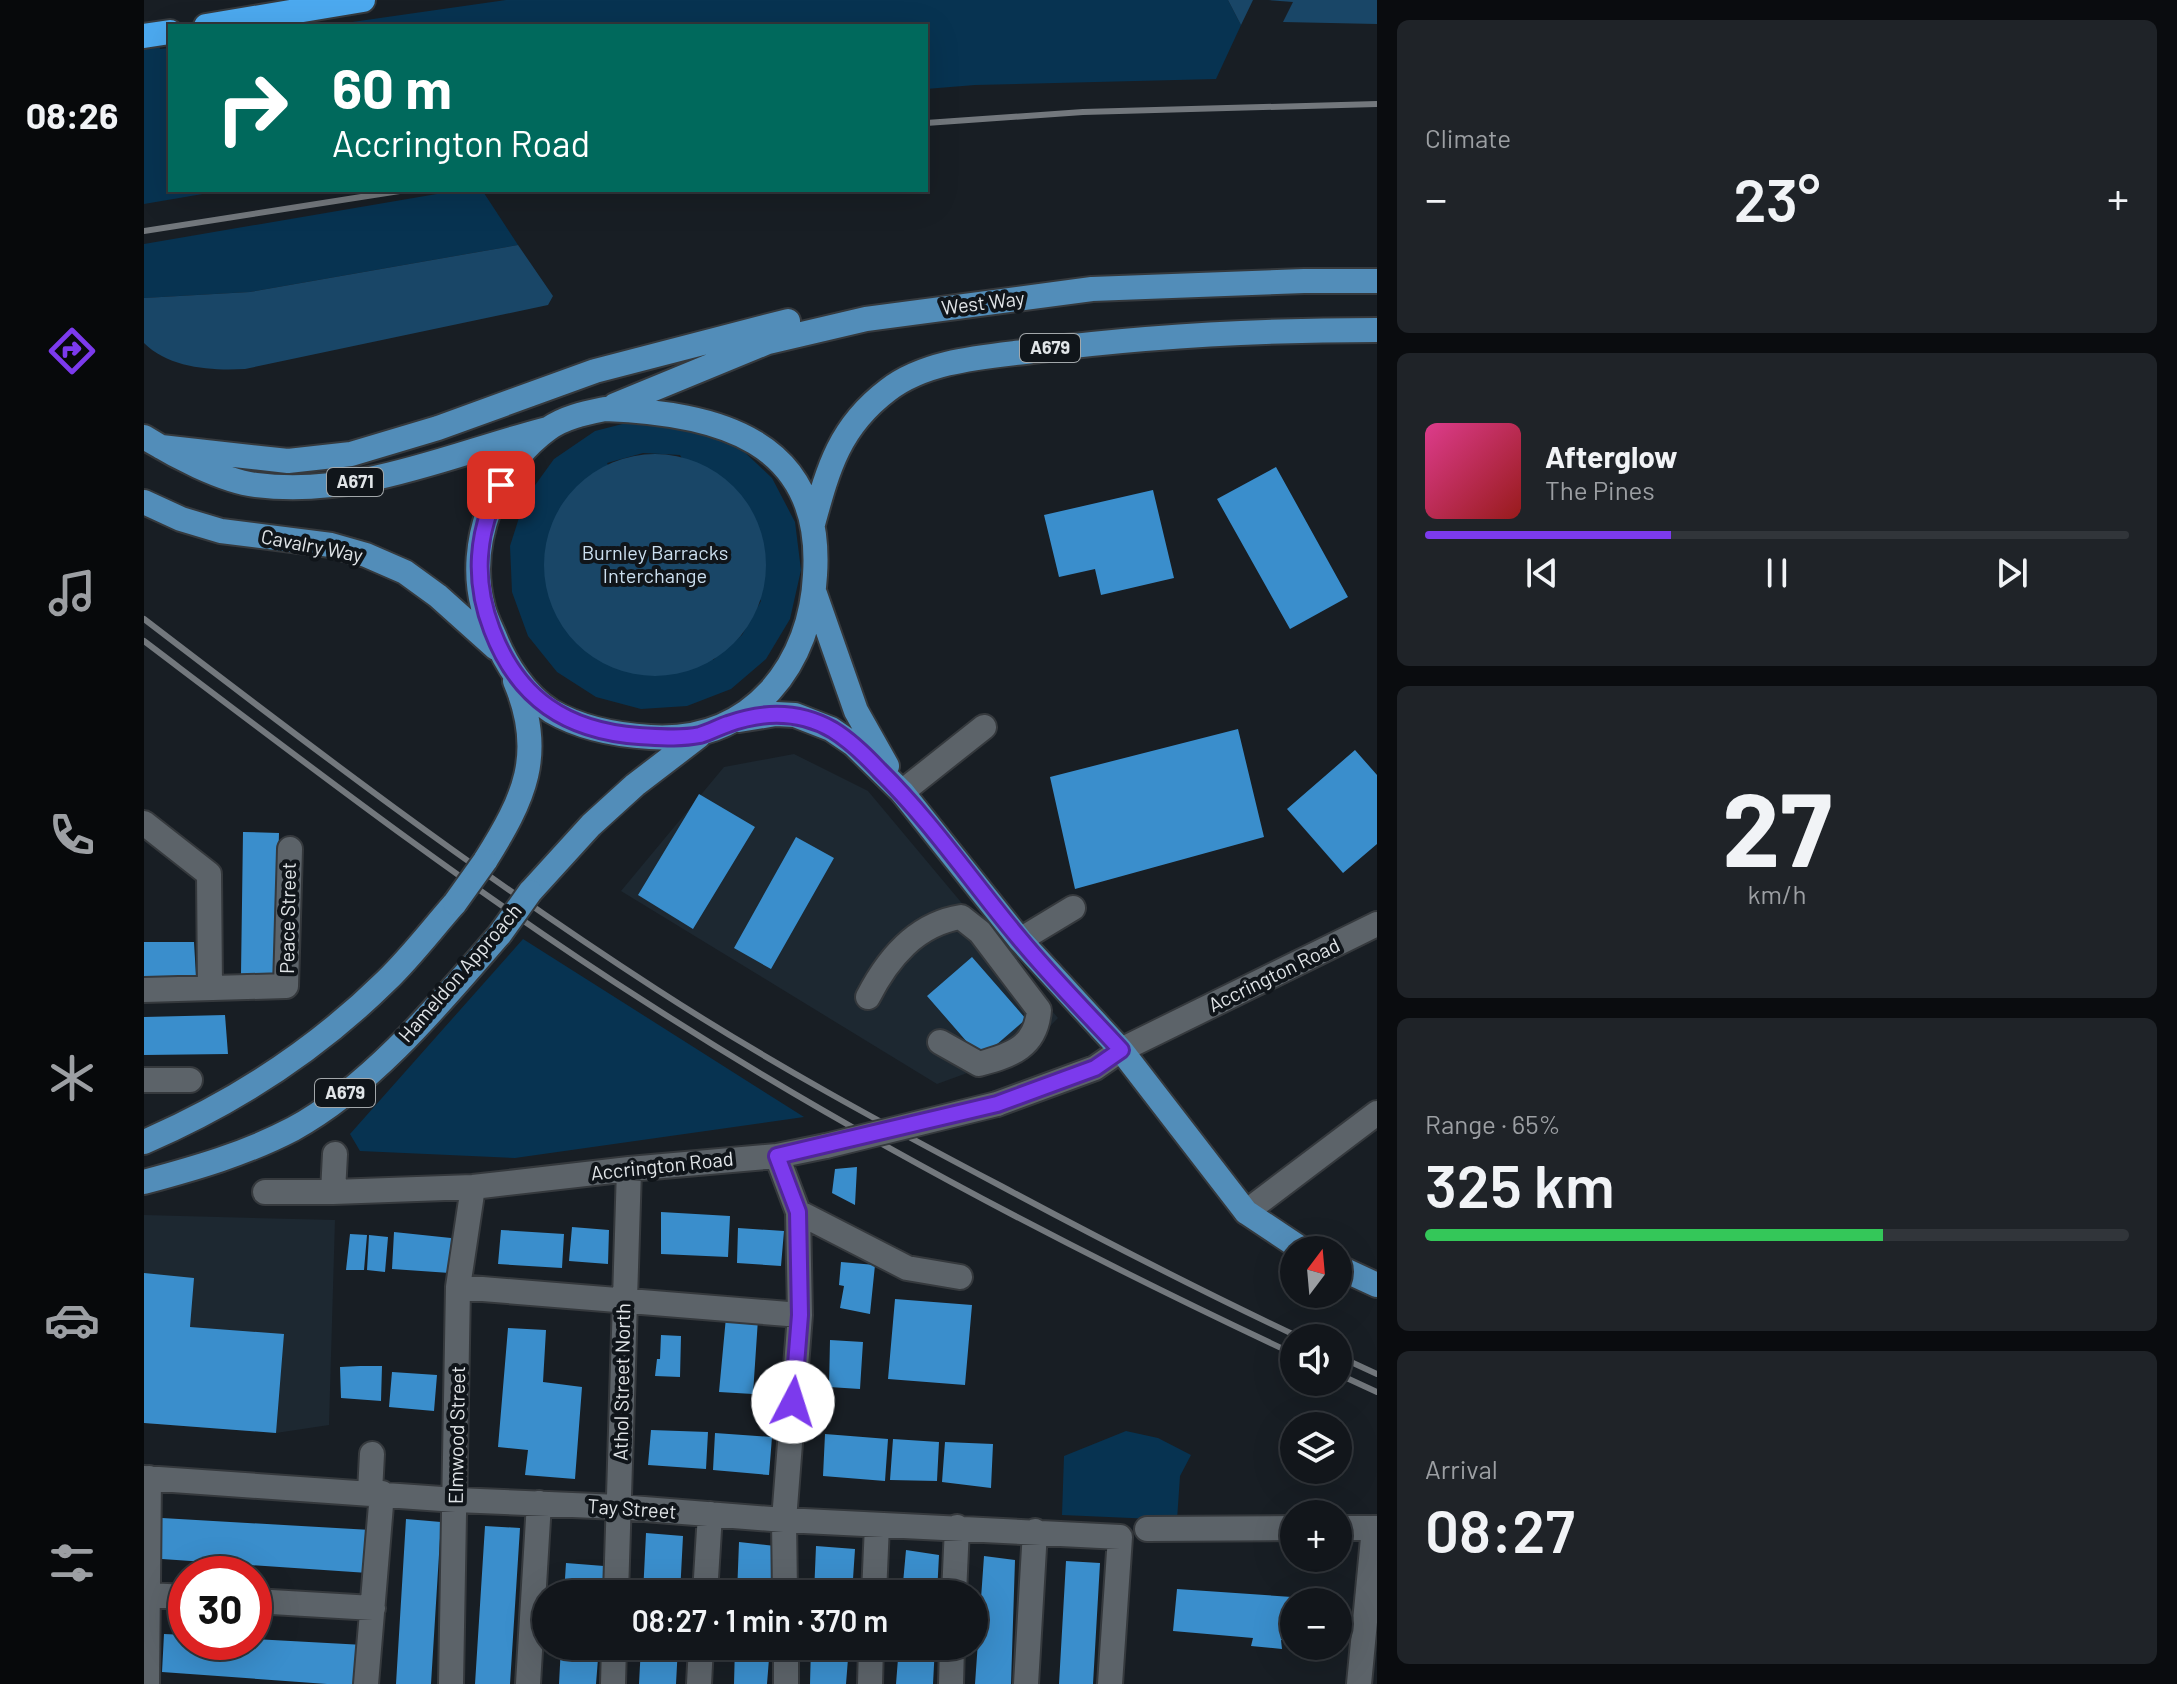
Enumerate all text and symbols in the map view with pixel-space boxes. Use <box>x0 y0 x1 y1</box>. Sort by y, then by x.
text: 60 m <box>332 53 452 120</box>
icon: right <box>200 56 304 160</box>
text: 08:26 <box>26 93 118 136</box>
text: Accrington Road <box>332 121 590 164</box>
text: Climate <box>1425 122 1511 153</box>
text: 23° <box>1734 162 1820 234</box>
text: − <box>1425 171 1447 224</box>
text: + <box>2107 171 2129 224</box>
street label: West Way <box>940 285 1026 319</box>
icon: directions <box>44 323 100 379</box>
road number: A679 <box>1020 334 1080 362</box>
text: Afterglow <box>1545 438 1678 474</box>
pin <box>467 451 535 519</box>
icon: arrive <box>479 463 523 507</box>
road number: A671 <box>327 468 383 496</box>
text: The Pines <box>1545 474 1655 505</box>
street label: Cavalry Way <box>259 523 365 567</box>
park label: Burnley Barracks Interchange <box>582 540 728 587</box>
icon: previous <box>1520 551 1564 595</box>
icon: pause <box>1755 551 1799 595</box>
icon: next <box>1990 551 2034 595</box>
icon: music <box>44 565 100 621</box>
text: 27 <box>1722 763 1832 888</box>
icon: phone <box>44 807 100 863</box>
street label: Peace Street <box>274 862 300 974</box>
text: km/h <box>1748 878 1806 909</box>
street label: Hameldon Approach <box>393 898 526 1046</box>
street label: Accrington Road <box>1204 932 1343 1016</box>
icon: climate <box>44 1050 100 1106</box>
road number: A679 <box>315 1079 375 1107</box>
text: Range · 65% <box>1425 1108 1561 1139</box>
street label: Accrington Road <box>589 1146 734 1184</box>
text: 325 km <box>1425 1148 1615 1220</box>
north arrow <box>1280 1236 1352 1308</box>
map controls <box>1280 1236 1352 1660</box>
icon: car <box>44 1292 100 1348</box>
street label: Athol Street North <box>608 1303 634 1461</box>
button: sound <box>1280 1324 1352 1396</box>
position arrow <box>751 1360 835 1444</box>
street label: Elmwood Street <box>443 1366 469 1504</box>
button: layers <box>1280 1412 1352 1484</box>
text: Arrival <box>1425 1453 1498 1484</box>
street label: Tay Street <box>587 1493 677 1523</box>
text: 08:27 <box>1425 1493 1575 1565</box>
button: + <box>1280 1500 1352 1572</box>
icon: filters <box>44 1535 100 1591</box>
speed limit sign: 30 <box>168 1556 272 1660</box>
button: − <box>1280 1588 1352 1660</box>
text: 08:27 · 1 min · 370 m <box>632 1602 888 1638</box>

